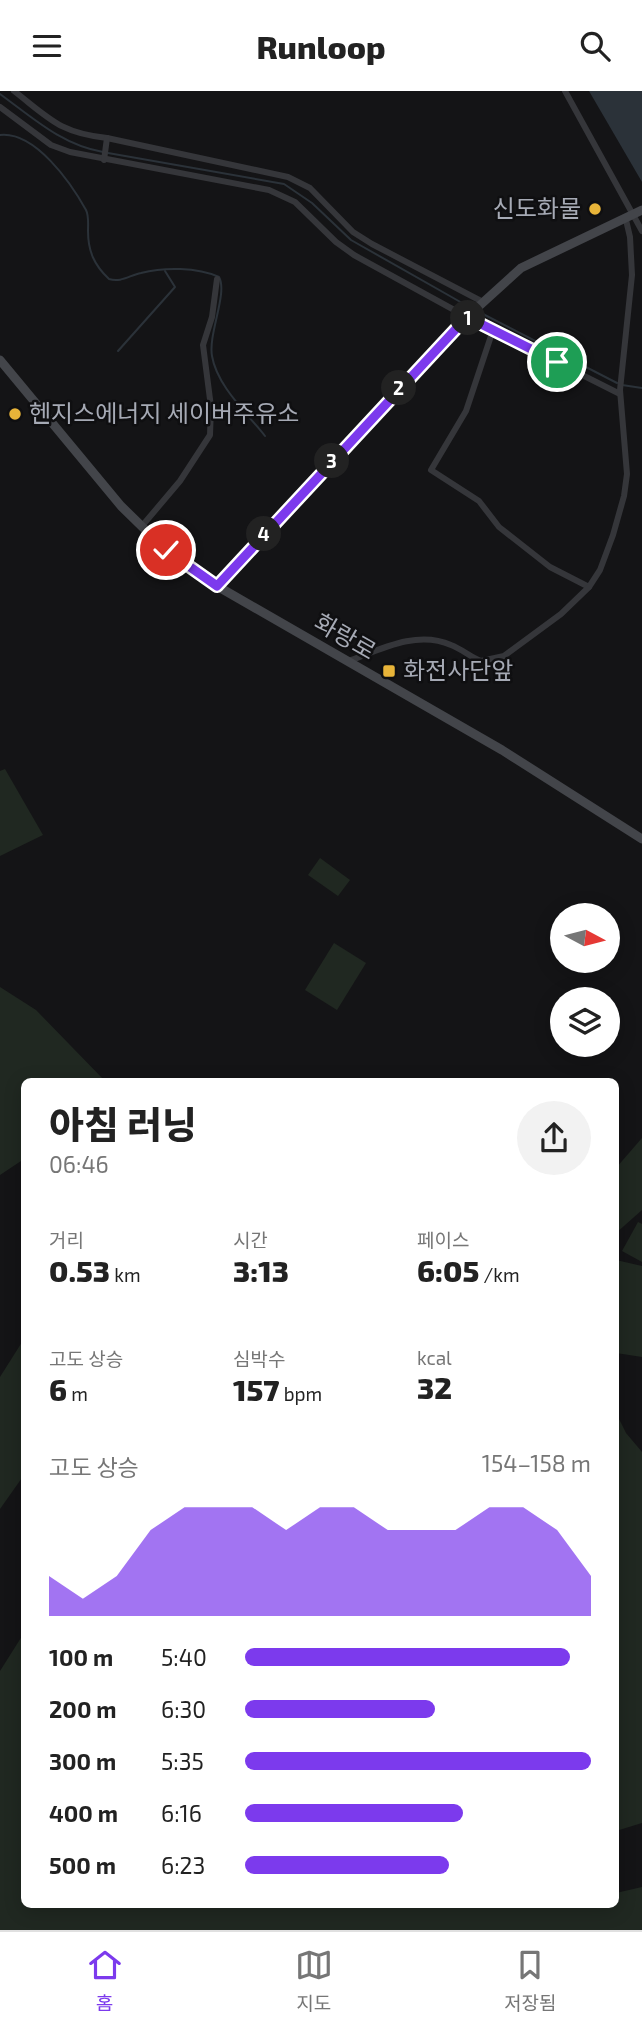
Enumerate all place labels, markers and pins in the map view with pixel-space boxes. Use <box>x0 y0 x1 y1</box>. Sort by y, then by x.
place label: 신도화물 <box>493 193 581 222</box>
marker: 신도화물 <box>587 201 603 217</box>
pin: 1 <box>450 301 486 335</box>
pin <box>527 332 587 392</box>
pin: 2 <box>382 371 416 405</box>
place label: 헨지스에너지 세이버주유소 <box>29 398 299 427</box>
marker: 헨지스에너지 세이버주유소 <box>7 406 23 422</box>
pin: 3 <box>314 443 350 479</box>
pin: 4 <box>246 517 282 551</box>
pin <box>136 520 196 580</box>
place label: 화전사단앞 <box>403 655 513 684</box>
marker: 화전사단앞 <box>381 663 397 679</box>

